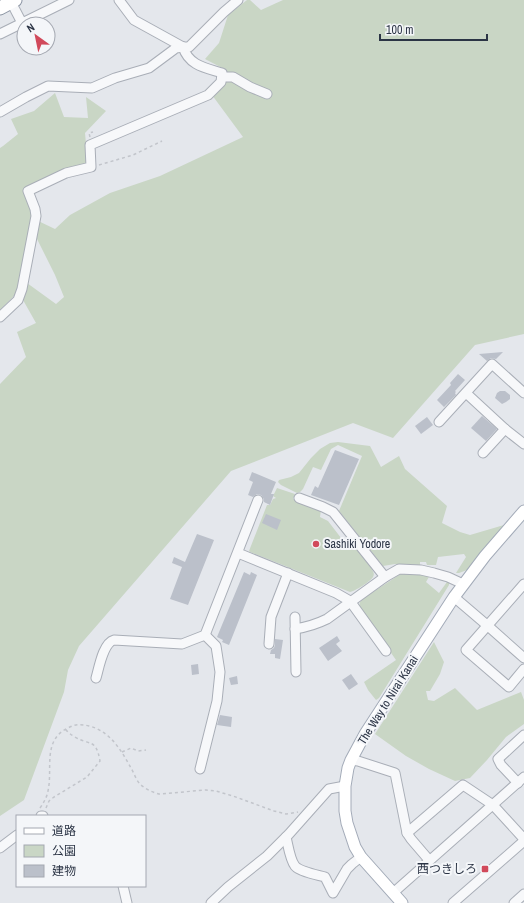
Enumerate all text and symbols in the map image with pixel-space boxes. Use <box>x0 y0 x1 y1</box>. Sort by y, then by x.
north arrow <box>16 16 56 56</box>
scale bar <box>380 16 487 42</box>
text: N <box>24 20 37 35</box>
text: 100 m <box>386 22 413 38</box>
place label: Sashiki Yodore <box>324 536 390 552</box>
marker: Sashiki Yodore <box>311 539 321 549</box>
street label: The Way to Nirai Kanai <box>354 652 422 748</box>
legend <box>16 815 146 887</box>
text: 道路 <box>52 823 76 839</box>
text: 公園 <box>52 843 76 859</box>
place label: 西つきしろ <box>417 861 477 877</box>
text: 建物 <box>52 863 76 879</box>
marker: 西つきしろ <box>480 864 490 874</box>

